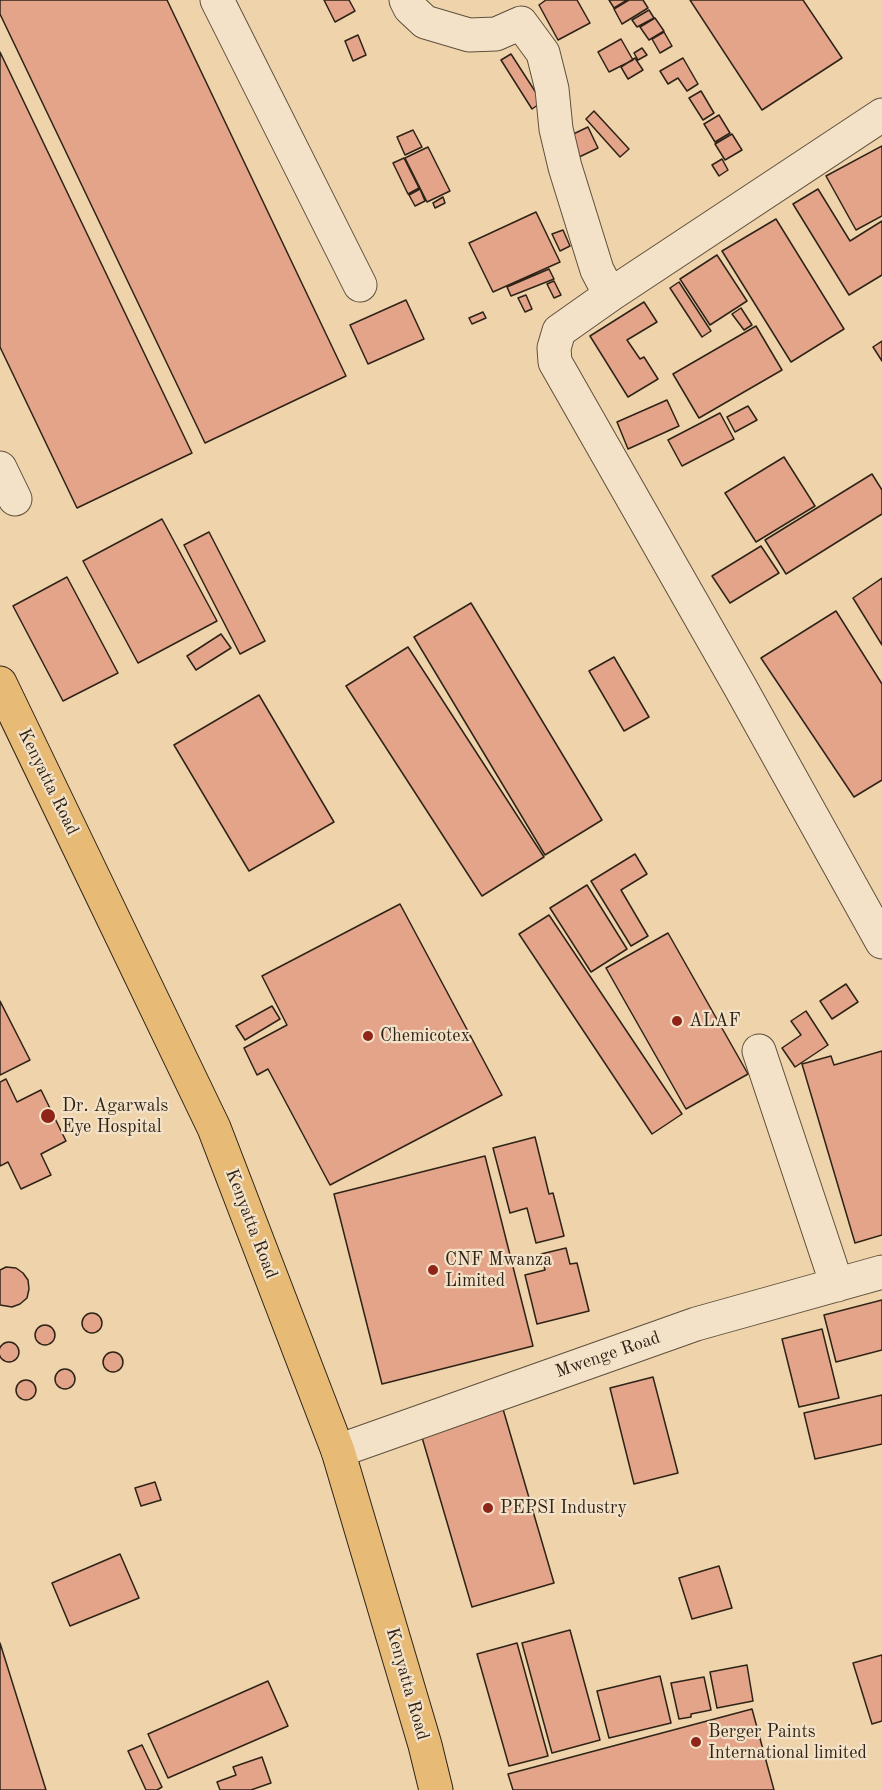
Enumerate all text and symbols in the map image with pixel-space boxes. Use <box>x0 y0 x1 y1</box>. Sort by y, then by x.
street label: Kenyatta Road <box>13 725 83 839</box>
place label: ALAF <box>689 1010 741 1032</box>
marker: ALAF <box>670 1014 684 1028</box>
place label: Chemicotex <box>380 1025 470 1047</box>
marker: Chemicotex <box>361 1029 375 1043</box>
place label: Dr. Agarwals Eye Hospital <box>62 1095 168 1138</box>
marker: Dr. Agarwals Eye Hospital <box>39 1107 57 1125</box>
street label: Kenyatta Road <box>220 1166 282 1282</box>
place label: CNF Mwanza Limited <box>445 1249 552 1292</box>
marker: CNF Mwanza Limited <box>426 1263 440 1277</box>
street label: Mwenge Road <box>553 1327 663 1383</box>
place label: PEPSI Industry <box>500 1497 627 1519</box>
marker: PEPSI Industry <box>481 1501 495 1515</box>
street label: Kenyatta Road <box>381 1625 433 1743</box>
place label: Berger Paints International limited <box>708 1721 867 1764</box>
marker: Berger Paints International limited <box>689 1735 703 1749</box>

